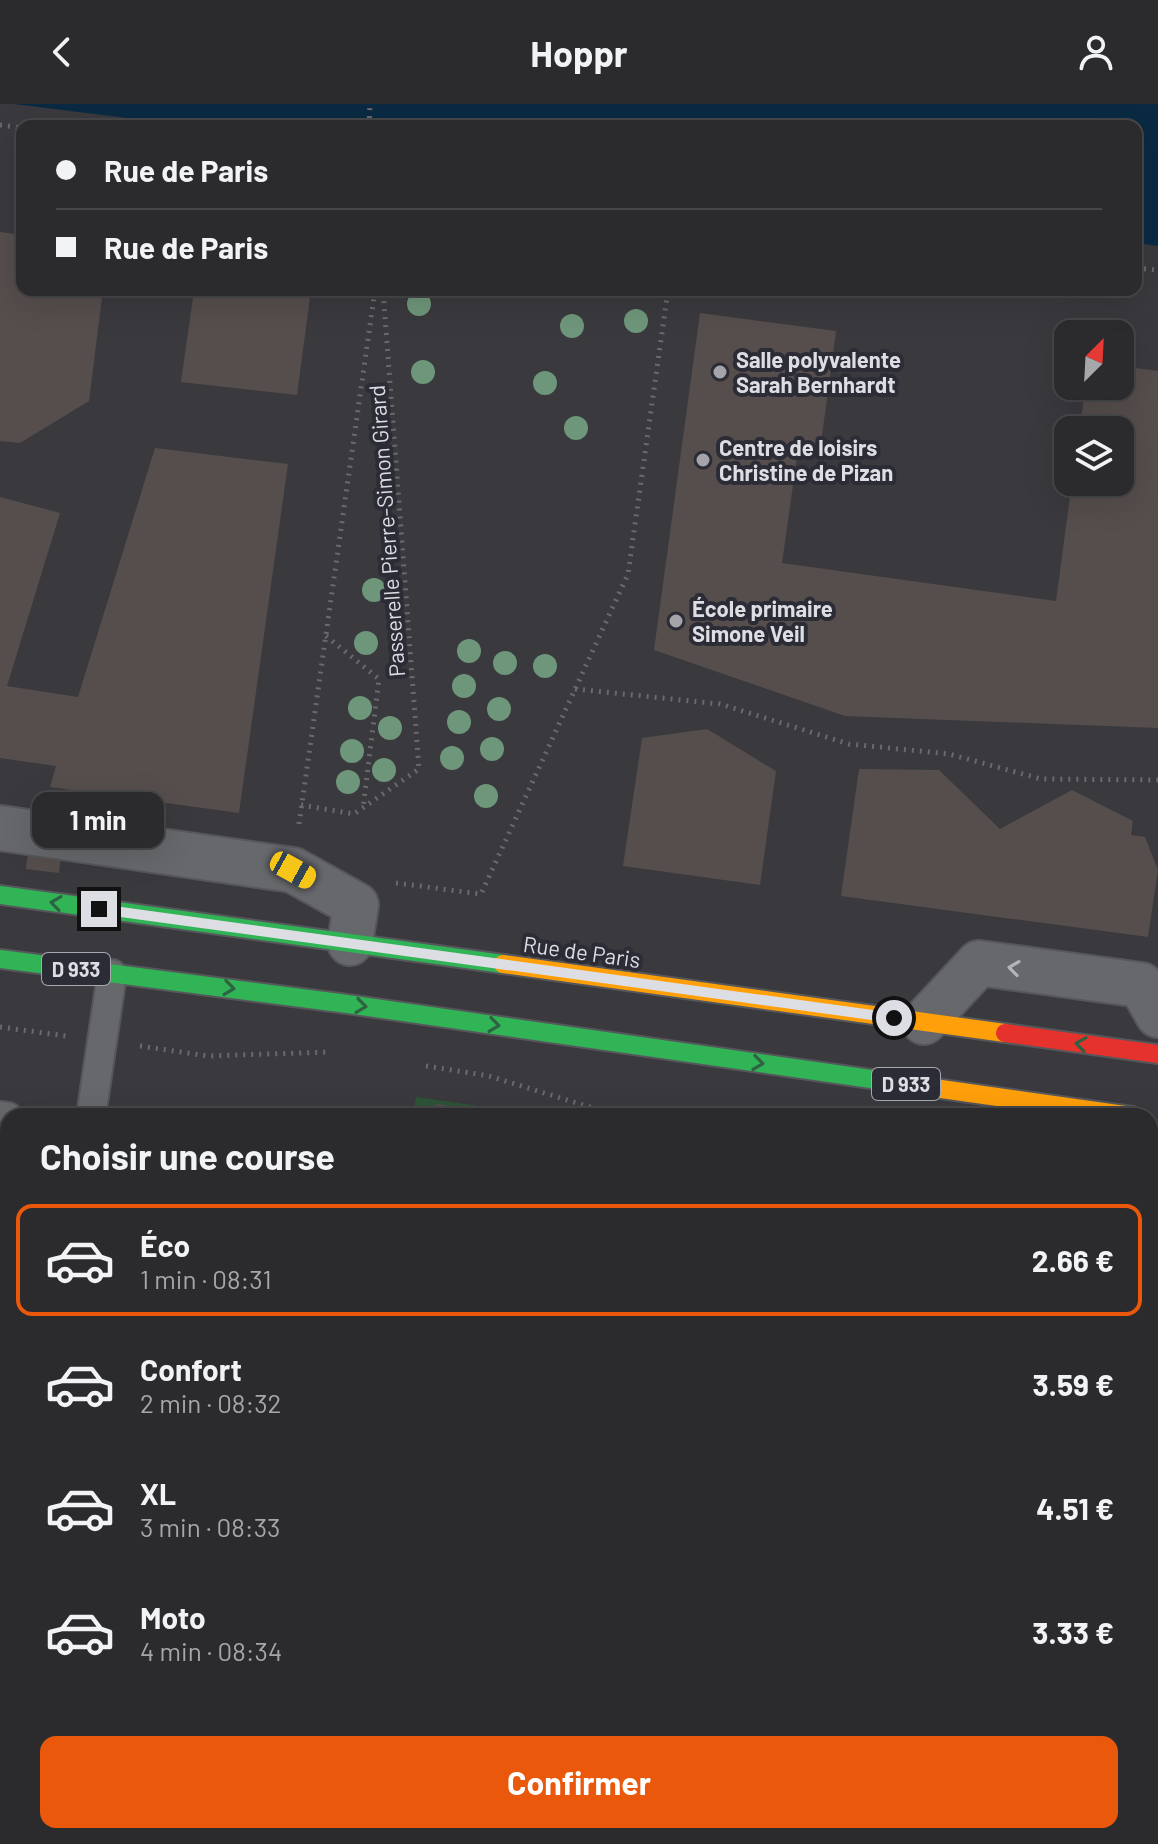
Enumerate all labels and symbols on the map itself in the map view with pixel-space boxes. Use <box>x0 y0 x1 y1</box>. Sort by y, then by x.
north arrow <box>1054 320 1134 400</box>
place label: Salle polyvalente Sarah Bernhardt <box>736 346 901 397</box>
marker: Salle polyvalente Sarah Bernhardt <box>711 363 729 381</box>
street label: Passerelle Pierre-Simon Girard <box>363 384 409 678</box>
place label: Centre de loisirs Christine de Pizan <box>719 434 893 485</box>
marker: Centre de loisirs Christine de Pizan <box>694 451 712 469</box>
place label: École primaire Simone Veil <box>692 595 833 646</box>
marker: École primaire Simone Veil <box>667 612 685 630</box>
callout: 1 min <box>33 793 165 849</box>
car <box>266 848 320 892</box>
route end <box>81 891 117 927</box>
one-way arrow <box>49 895 63 912</box>
street label: Rue de Paris <box>522 930 642 972</box>
road number: D 933 <box>42 953 110 985</box>
one-way arrow <box>1007 960 1021 977</box>
one-way arrow <box>223 980 236 997</box>
one-way arrow <box>354 997 368 1014</box>
route start <box>876 1000 912 1036</box>
one-way arrow <box>488 1016 501 1033</box>
one-way arrow <box>1074 1036 1088 1053</box>
one-way arrow <box>751 1054 765 1071</box>
road number: D 933 <box>872 1068 940 1100</box>

